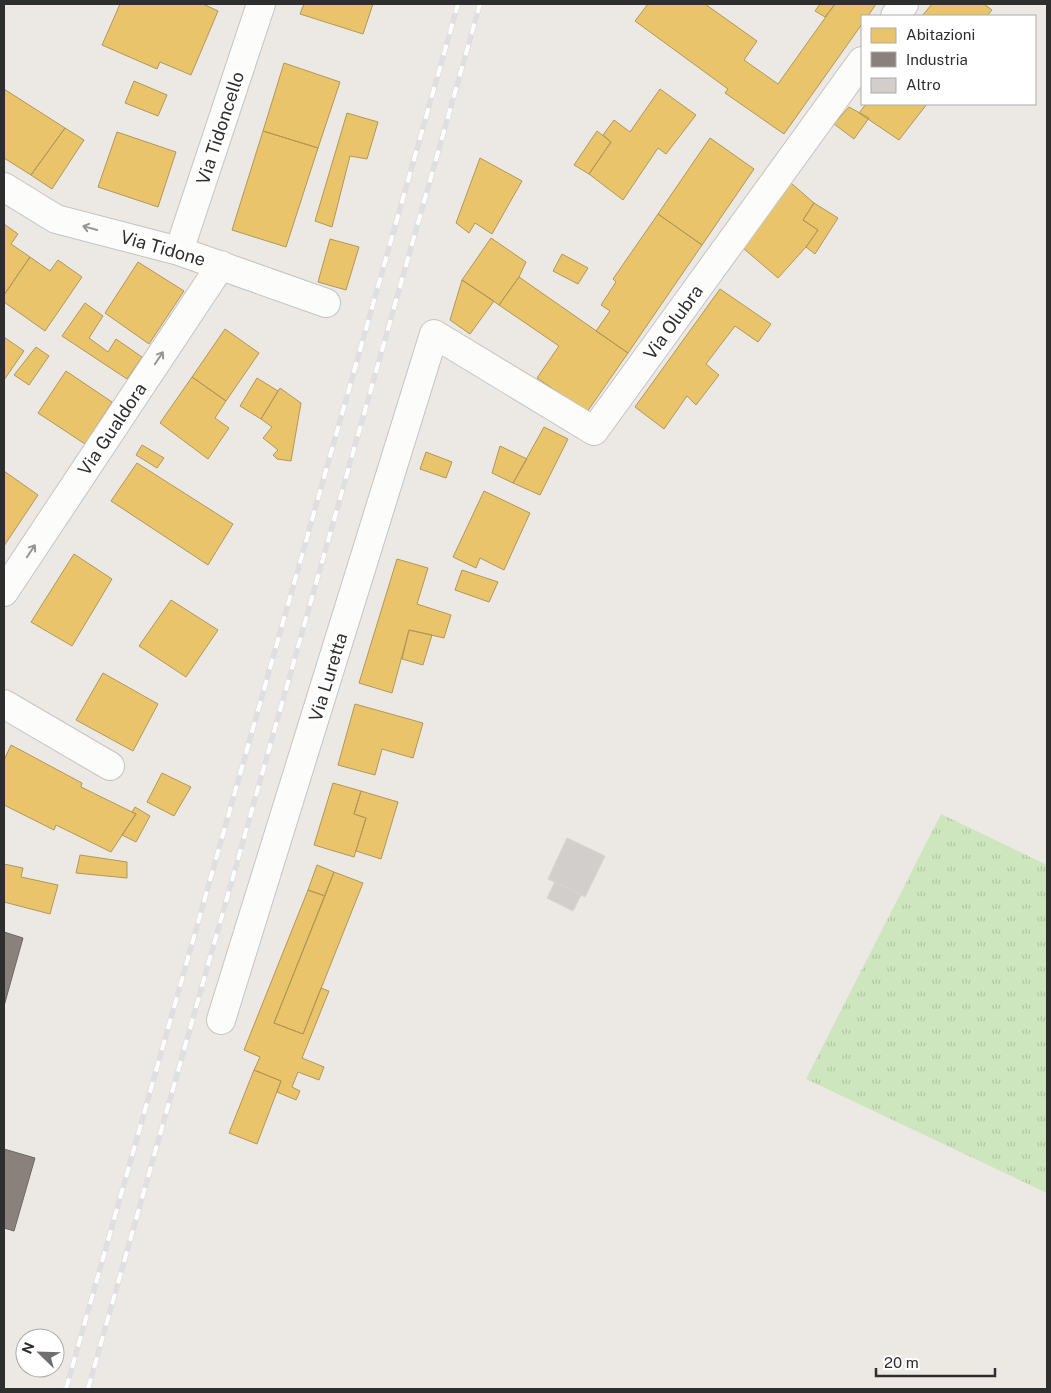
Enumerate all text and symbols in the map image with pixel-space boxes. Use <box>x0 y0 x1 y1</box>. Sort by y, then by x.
legend <box>861 15 1036 105</box>
text: Abitazioni <box>906 26 975 43</box>
text: Industria <box>906 51 968 68</box>
street label: Via Tidoncello <box>192 69 248 187</box>
text: Altro <box>906 76 941 93</box>
one-way arrow <box>82 223 98 232</box>
street label: Via Tidone <box>118 226 208 270</box>
street label: Via Olubra <box>639 281 707 363</box>
one-way arrow <box>154 351 164 365</box>
street label: Via Gualdora <box>73 379 151 479</box>
one-way arrow <box>26 545 36 559</box>
street label: Via Luretta <box>305 630 351 724</box>
north arrow <box>15 1328 65 1378</box>
text: N <box>19 1340 38 1356</box>
scale bar <box>876 1346 995 1378</box>
text: 20 m <box>884 1354 919 1371</box>

